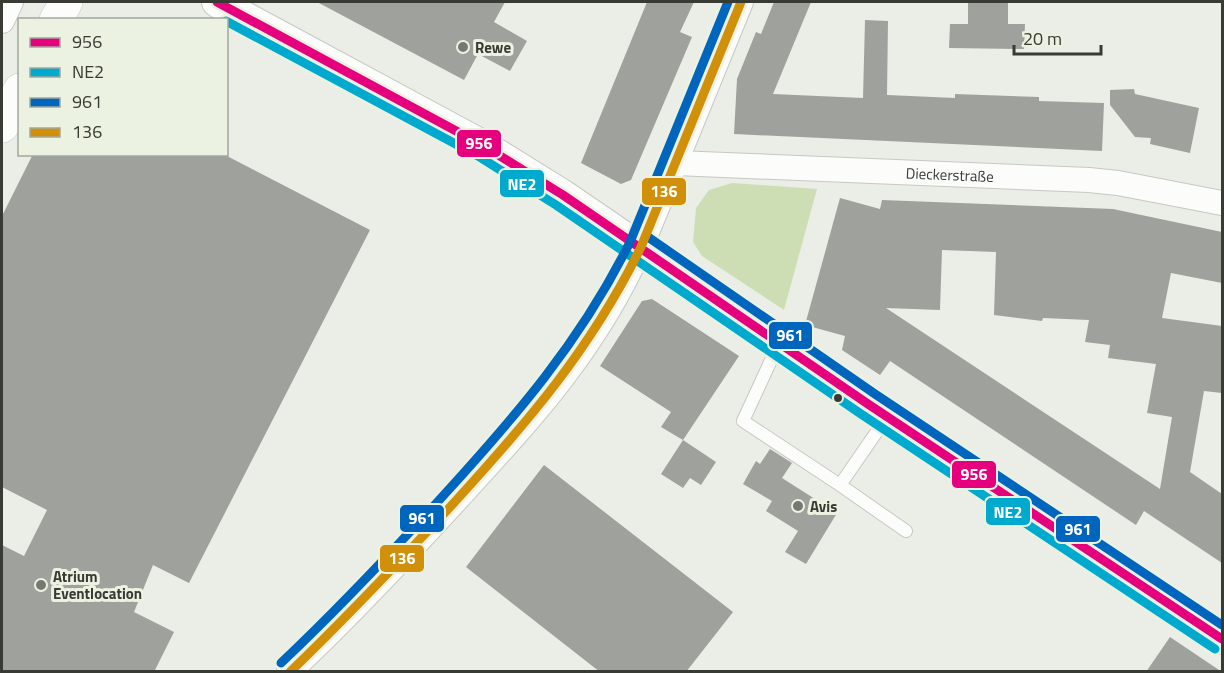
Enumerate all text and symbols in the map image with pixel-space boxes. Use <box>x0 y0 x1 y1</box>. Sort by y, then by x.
legend <box>18 18 228 156</box>
scale bar <box>1014 18 1101 56</box>
text: 20 m <box>1023 25 1062 52</box>
text: 956 <box>72 28 102 55</box>
place label: Rewe <box>475 36 511 59</box>
marker: Rewe <box>456 40 470 54</box>
text: NE2 <box>72 58 104 85</box>
text: 961 <box>72 88 102 115</box>
text: 136 <box>72 118 102 145</box>
line badge: 956 <box>456 129 502 158</box>
text: 956 <box>466 131 492 155</box>
street label: Dieckerstraße <box>905 161 994 188</box>
line badge: NE2 <box>499 169 545 198</box>
text: NE2 <box>508 172 536 196</box>
line badge: 136 <box>641 177 687 206</box>
text: 136 <box>651 179 677 203</box>
line badge: 961 <box>768 321 813 350</box>
text: 961 <box>777 323 803 347</box>
unlabelled marker <box>832 392 844 404</box>
line badge: 956 <box>951 460 997 489</box>
text: 956 <box>961 462 987 486</box>
place label: Avis <box>810 495 837 518</box>
line badge: NE2 <box>985 497 1031 526</box>
marker: Avis <box>791 499 805 513</box>
text: NE2 <box>994 500 1022 524</box>
line badge: 961 <box>399 504 445 533</box>
text: 961 <box>409 506 435 530</box>
line badge: 961 <box>1055 515 1101 543</box>
text: 961 <box>1065 517 1091 541</box>
line badge: 136 <box>379 544 425 573</box>
text: 136 <box>389 546 415 570</box>
place label: Atrium Eventlocation <box>53 565 142 605</box>
marker: Atrium Eventlocation <box>34 578 48 592</box>

